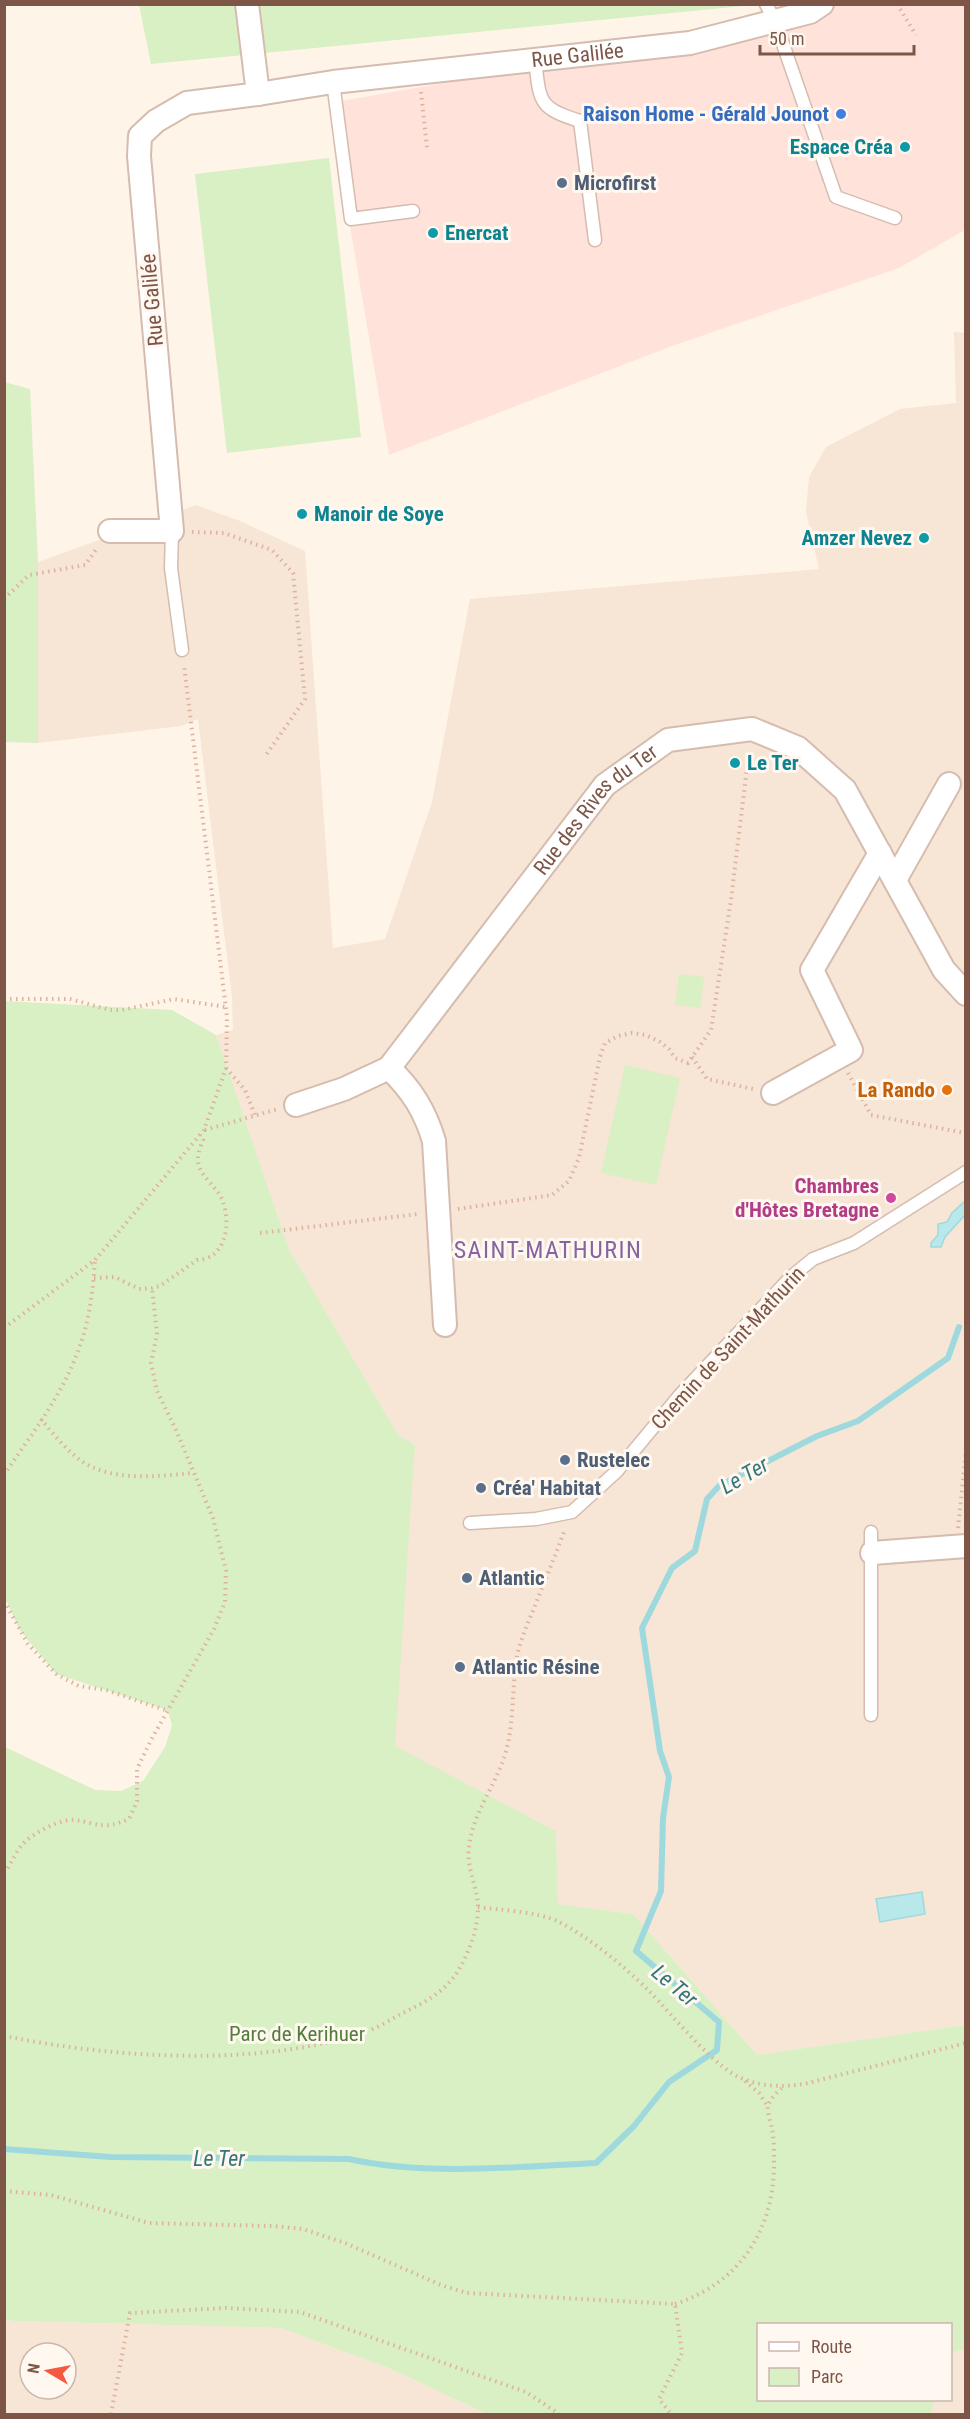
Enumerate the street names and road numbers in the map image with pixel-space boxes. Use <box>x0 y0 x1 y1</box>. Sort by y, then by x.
street label: Rue Galilée <box>530 38 625 72</box>
street label: Rue Galilée <box>136 253 168 347</box>
street label: Rue des Rives du Ter <box>529 740 662 879</box>
street label: Chemin de Saint-Mathurin <box>646 1262 810 1434</box>

